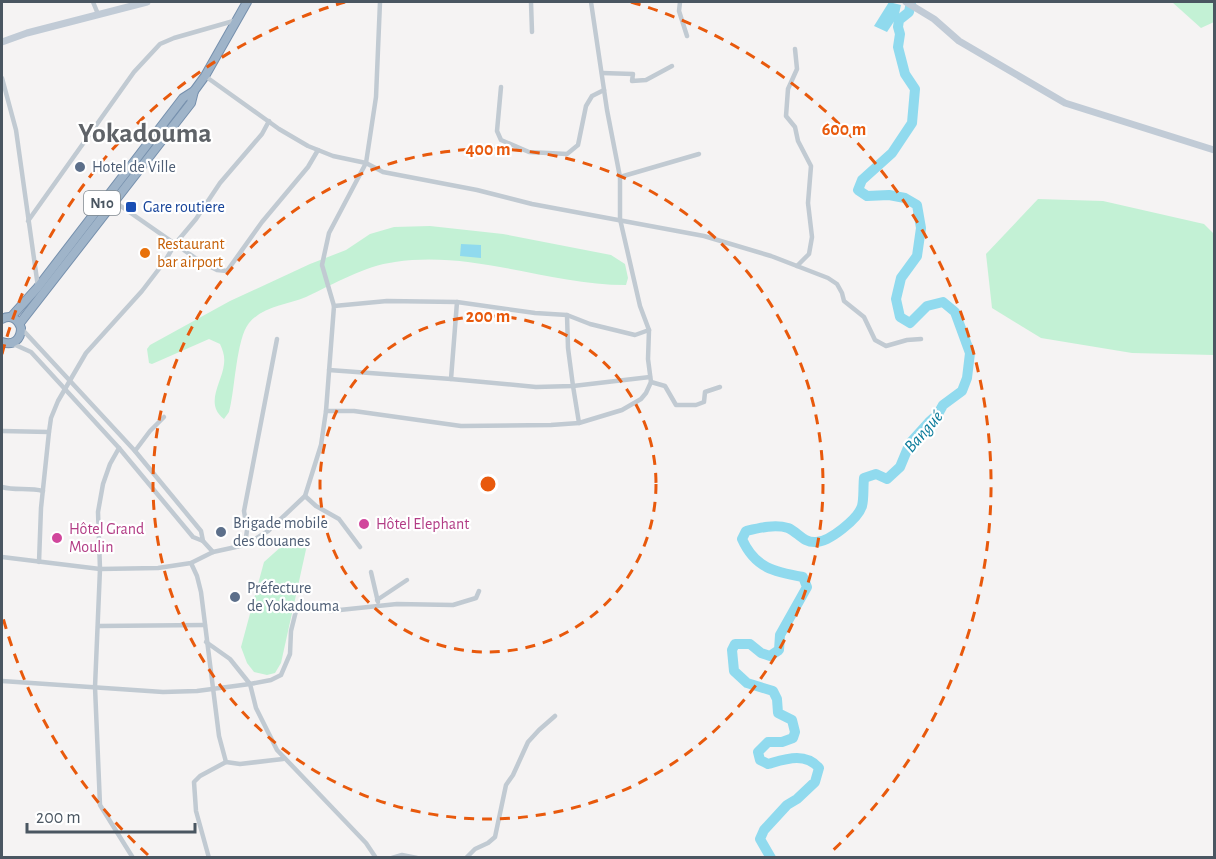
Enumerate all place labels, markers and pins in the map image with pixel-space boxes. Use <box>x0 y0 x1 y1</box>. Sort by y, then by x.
place label: Hotel de Ville <box>92 159 176 175</box>
marker: Hotel de Ville <box>73 160 87 174</box>
place label: Gare routiere <box>143 199 225 215</box>
marker: Gare routiere <box>124 200 138 214</box>
place label: Restaurant bar airport <box>157 236 225 270</box>
marker: Restaurant bar airport <box>138 246 152 260</box>
centre of rings <box>478 474 498 494</box>
place label: Brigade mobile des douanes <box>233 515 328 549</box>
place label: Hôtel Elephant <box>376 516 469 532</box>
marker: Hôtel Elephant <box>357 517 371 531</box>
place label: Hôtel Grand Moulin <box>69 521 144 555</box>
marker: Brigade mobile des douanes <box>214 525 228 539</box>
marker: Hôtel Grand Moulin <box>50 531 64 545</box>
place label: Préfecture de Yokadouma <box>247 580 339 614</box>
marker: Préfecture de Yokadouma <box>228 590 242 604</box>

